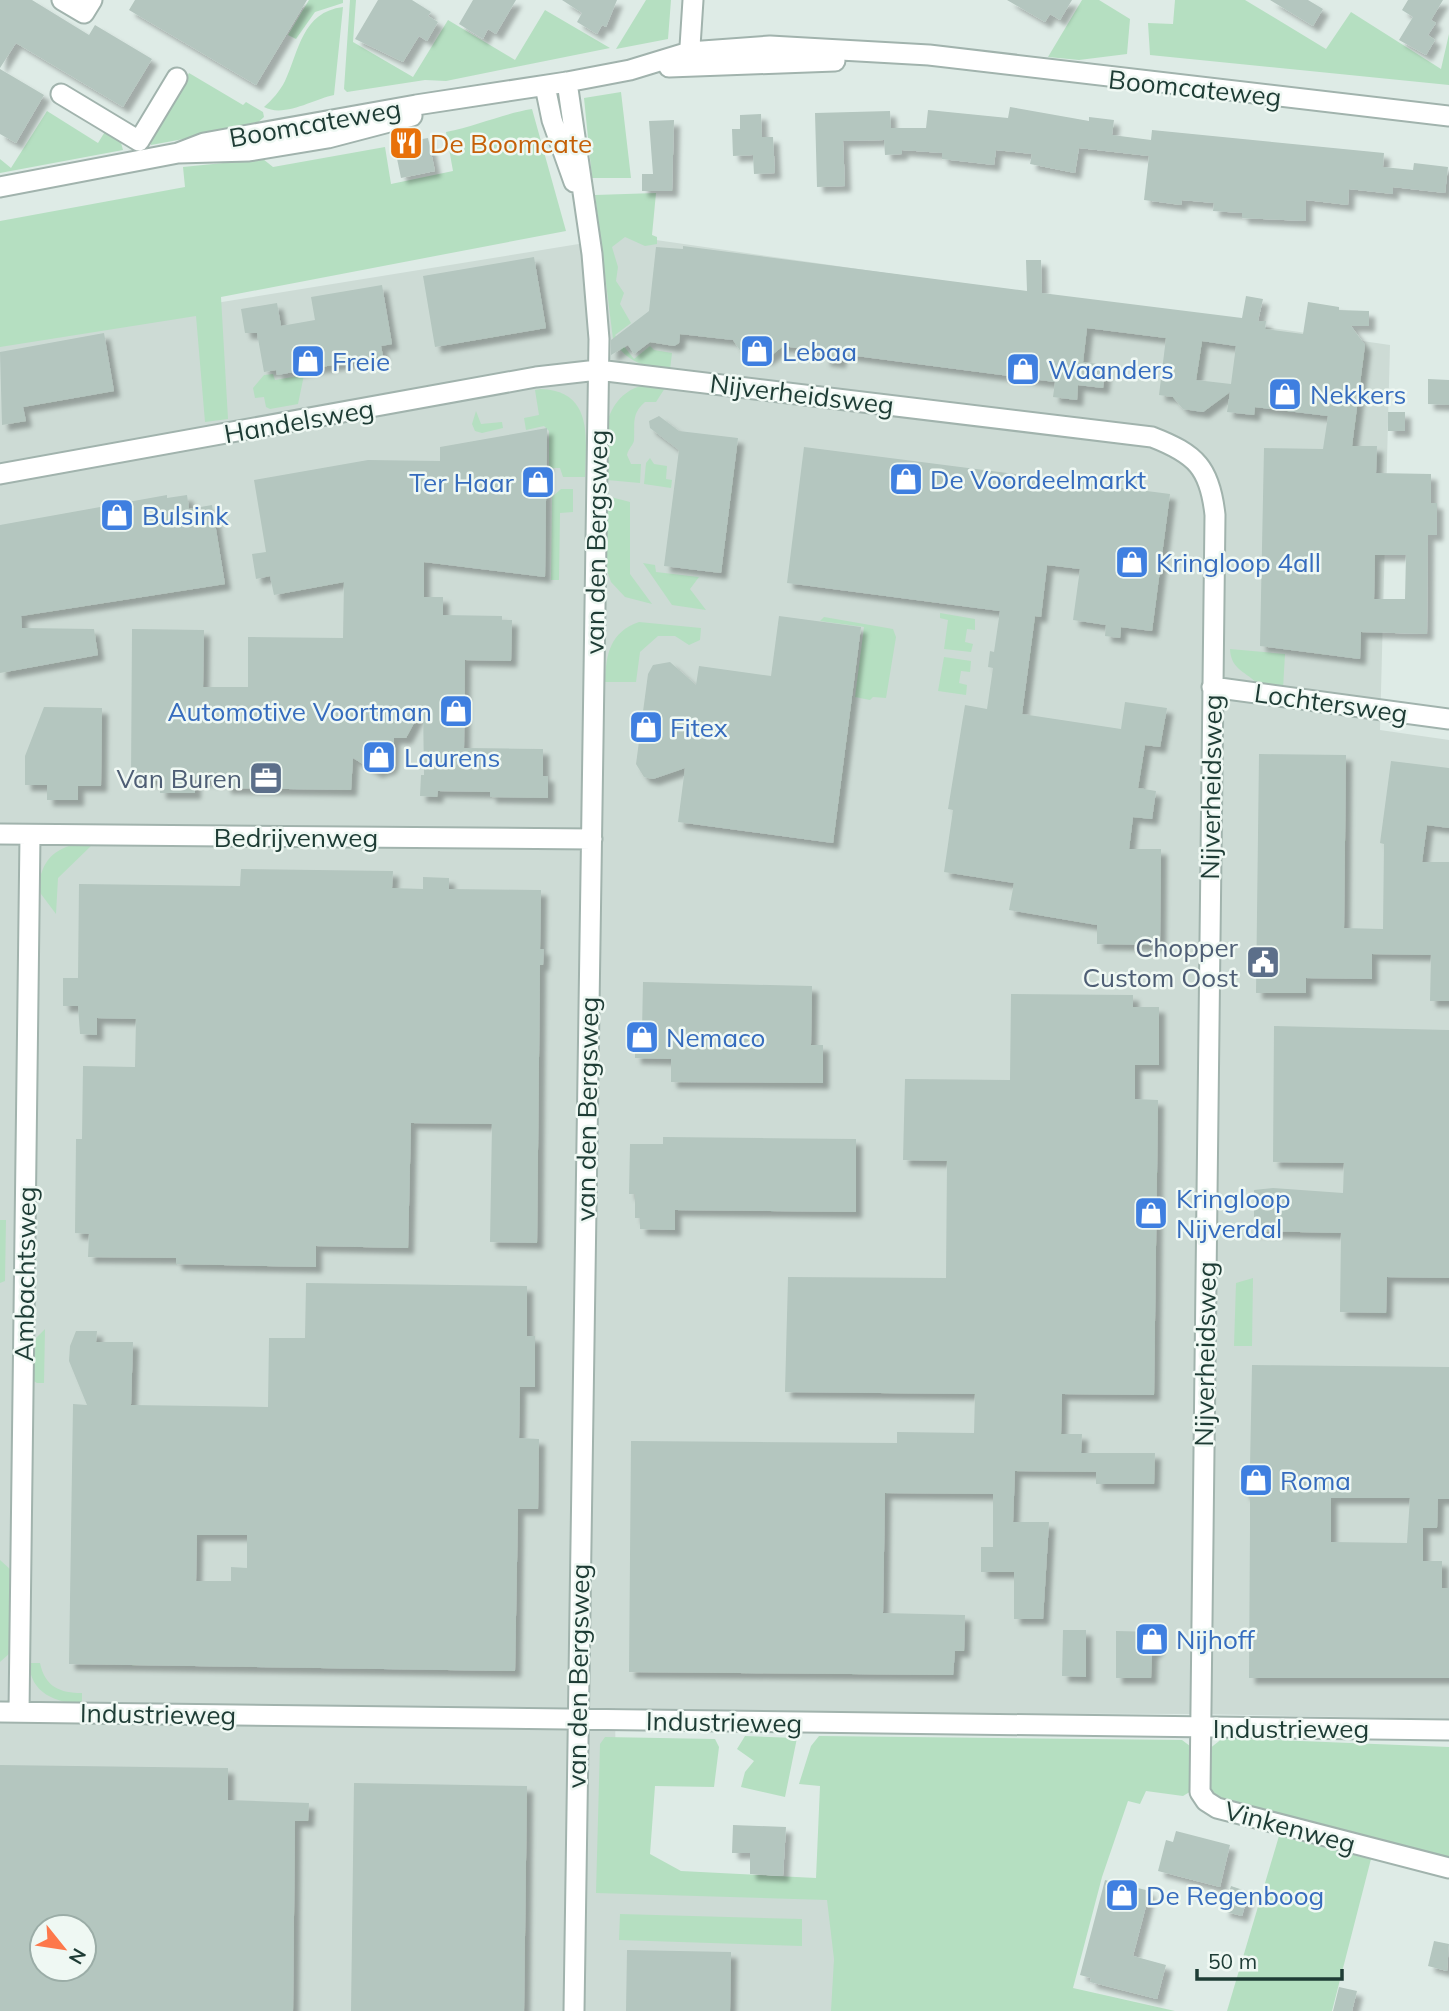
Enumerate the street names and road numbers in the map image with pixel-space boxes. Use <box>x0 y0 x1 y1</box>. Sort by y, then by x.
street label: Boomcateweg <box>1107 63 1283 113</box>
street label: Boomcateweg <box>227 92 403 154</box>
street label: Nijverheidsweg <box>708 366 896 422</box>
street label: Handelsweg <box>222 392 376 450</box>
street label: van den Bergsweg <box>578 429 614 655</box>
street label: Lochtersweg <box>1252 676 1410 730</box>
street label: Nijverheidsweg <box>1193 694 1229 880</box>
street label: Bedrijvenweg <box>214 821 378 854</box>
street label: van den Bergsweg <box>569 996 605 1222</box>
street label: Ambachtsweg <box>7 1186 43 1362</box>
street label: Nijverheidsweg <box>1187 1261 1223 1447</box>
street label: van den Bergsweg <box>560 1563 596 1789</box>
street label: Industrieweg <box>80 1696 236 1732</box>
street label: Industrieweg <box>646 1704 802 1740</box>
street label: Industrieweg <box>1213 1712 1369 1745</box>
street label: Vinkenweg <box>1221 1794 1359 1860</box>

